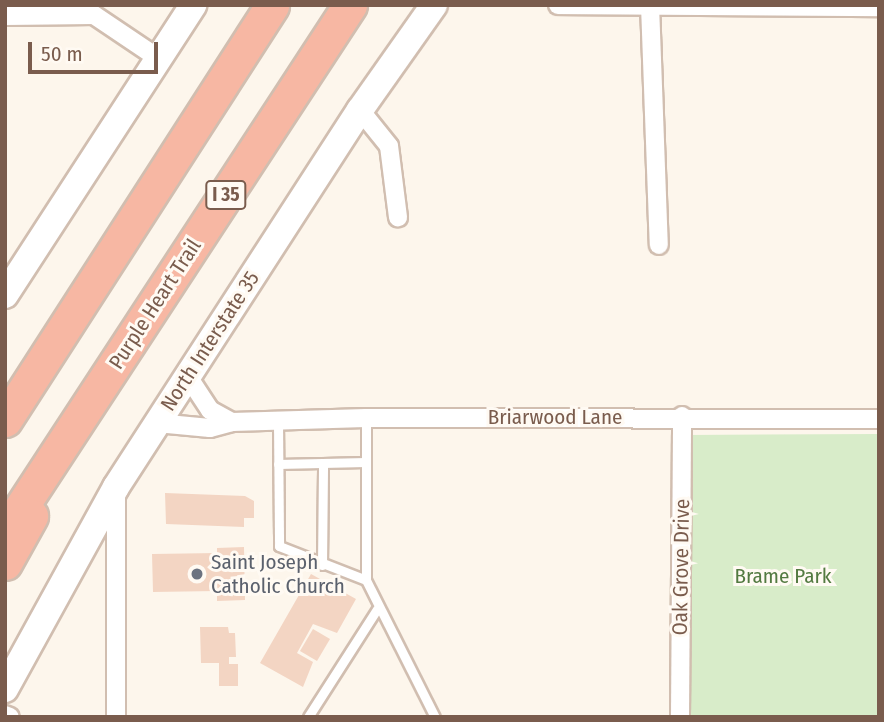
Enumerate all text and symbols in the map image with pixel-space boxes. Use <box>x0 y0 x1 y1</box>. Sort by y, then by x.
scale bar <box>32 28 161 72</box>
text: 50 m <box>41 41 83 67</box>
road number: I 35 <box>205 180 247 210</box>
street label: Purple Heart Trail <box>104 234 206 374</box>
street label: North Interstate 35 <box>155 266 265 416</box>
street label: Briarwood Lane <box>488 404 622 430</box>
street label: Oak Grove Drive <box>667 498 695 636</box>
place label: Saint Joseph Catholic Church <box>211 549 345 599</box>
park label: Brame Park <box>734 563 832 589</box>
marker: Saint Joseph Catholic Church <box>189 566 205 582</box>

